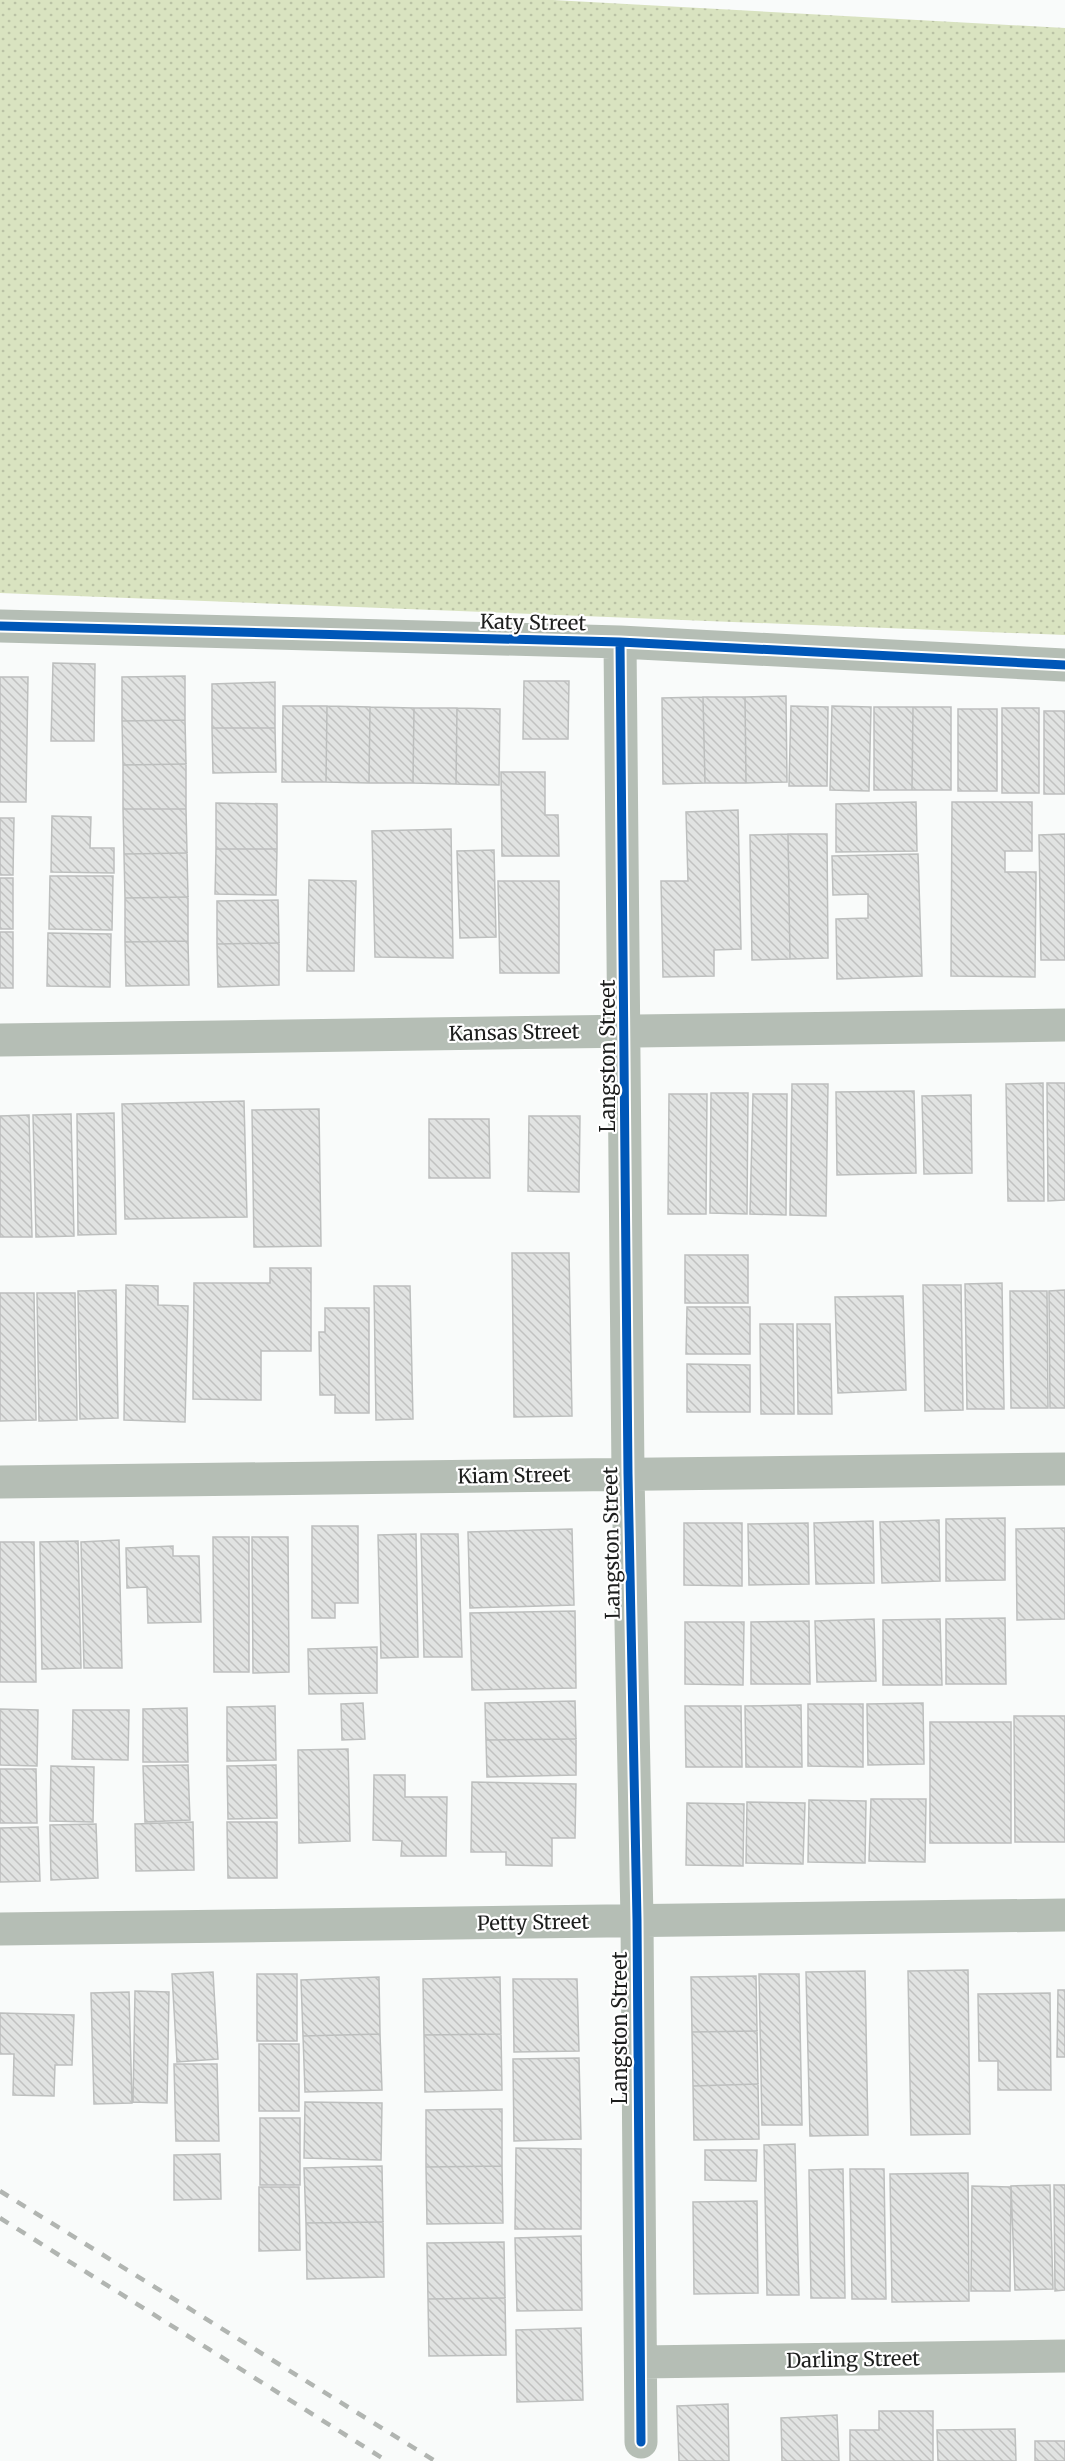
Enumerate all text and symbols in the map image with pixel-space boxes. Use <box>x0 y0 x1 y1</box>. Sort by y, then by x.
street label: Katy Street <box>480 609 587 635</box>
street label: Langston Street <box>595 979 620 1132</box>
street label: Kansas Street <box>448 1018 580 1046</box>
street label: Kiam Street <box>457 1462 571 1488</box>
street label: Langston Street <box>597 1466 625 1620</box>
street label: Petty Street <box>477 1909 590 1935</box>
street label: Langston Street <box>607 1951 632 2104</box>
street label: Darling Street <box>786 2345 920 2373</box>

